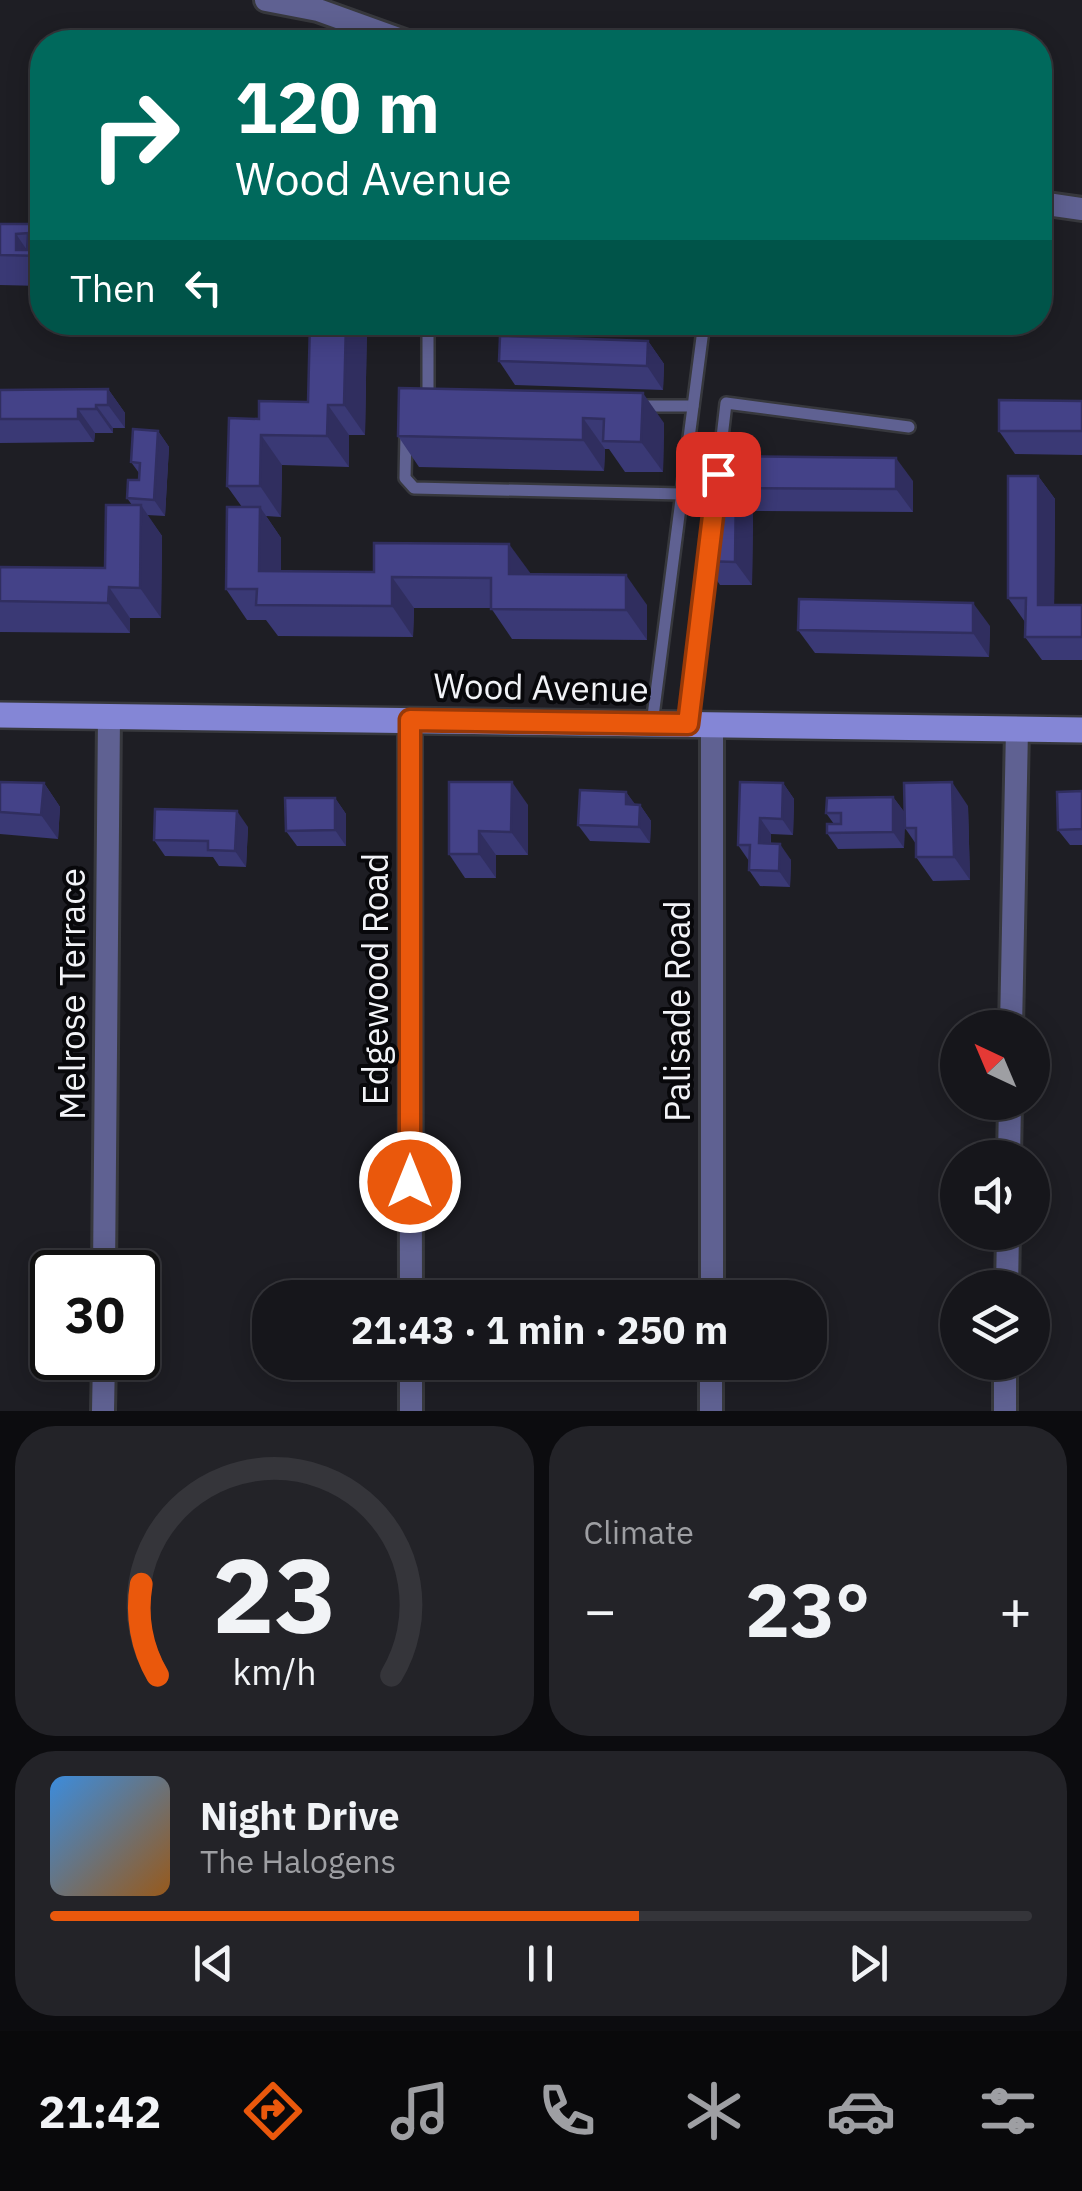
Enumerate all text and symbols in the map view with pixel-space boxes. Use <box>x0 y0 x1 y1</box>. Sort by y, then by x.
text: 120 m <box>235 61 440 152</box>
icon: right <box>70 70 200 200</box>
text: Wood Avenue <box>235 149 512 207</box>
icon: left <box>176 260 231 315</box>
text: Then <box>70 263 156 312</box>
pin <box>676 432 761 517</box>
icon: arrive <box>691 447 746 502</box>
street label: Wood Avenue <box>433 662 649 712</box>
street label: Edgewood Road <box>352 853 398 1105</box>
street label: Melrose Terrace <box>49 868 95 1120</box>
street label: Palisade Road <box>654 900 700 1122</box>
north arrow <box>940 1010 1050 1120</box>
map controls <box>940 1010 1050 1380</box>
position arrow <box>358 1130 462 1234</box>
button: sound <box>940 1140 1050 1250</box>
speed limit sign: 30 <box>30 1250 160 1380</box>
button: layers <box>940 1270 1050 1380</box>
text: 21:43 · 1 min · 250 m <box>351 1305 728 1354</box>
text: Climate <box>584 1511 694 1553</box>
text: 23 <box>212 1526 337 1662</box>
text: 23° <box>745 1560 870 1658</box>
text: − <box>584 1574 617 1645</box>
text: + <box>999 1574 1032 1645</box>
text: km/h <box>232 1648 316 1695</box>
text: Night Drive <box>200 1791 400 1840</box>
text: The Halogens <box>200 1840 396 1882</box>
icon: previous <box>186 1936 241 1991</box>
icon: pause <box>513 1936 568 1991</box>
icon: next <box>841 1936 896 1991</box>
icon: directions <box>238 2076 308 2146</box>
icon: music <box>385 2076 455 2146</box>
icon: phone <box>532 2076 602 2146</box>
icon: climate <box>679 2076 749 2146</box>
icon: car <box>826 2076 896 2146</box>
icon: filters <box>973 2076 1043 2146</box>
text: 21:42 <box>39 2082 161 2140</box>

